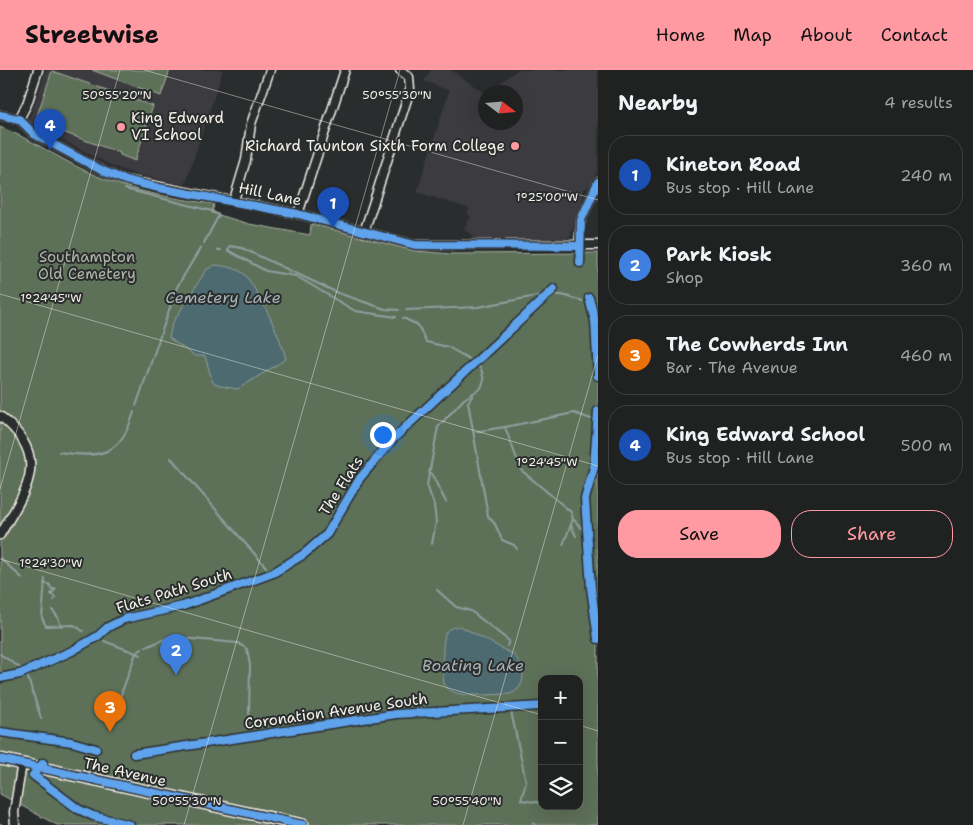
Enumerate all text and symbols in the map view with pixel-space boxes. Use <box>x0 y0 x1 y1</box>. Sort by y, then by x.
text: Streetwise <box>25 19 159 51</box>
text: Home <box>656 23 705 47</box>
text: Map <box>733 23 772 47</box>
text: About <box>800 23 853 47</box>
text: Contact <box>881 23 948 47</box>
north arrow <box>478 85 523 130</box>
text: 50°55'20"N <box>82 87 152 103</box>
text: 50°55'30"N <box>362 87 432 103</box>
text: Nearby <box>618 89 698 117</box>
text: 4 results <box>884 92 953 113</box>
place label: King Edward VI School <box>131 108 224 145</box>
pin: 4 <box>34 109 66 150</box>
marker: King Edward VI School <box>115 121 127 133</box>
place label: Richard Taunton Sixth Form College <box>245 136 505 156</box>
marker: Richard Taunton Sixth Form College <box>509 140 521 152</box>
text: Kineton Road <box>666 152 801 177</box>
text: 1 <box>631 165 639 186</box>
text: 240 m <box>900 165 952 186</box>
text: Bus stop · Hill Lane <box>666 177 814 198</box>
street label: Hill Lane <box>237 178 303 210</box>
pin: 1 <box>317 187 349 228</box>
text: 1°25'00"W <box>516 189 578 205</box>
text: Park Kiosk <box>666 242 772 267</box>
park label: Southampton Old Cemetery <box>38 247 136 284</box>
text: 2 <box>629 255 641 276</box>
text: 360 m <box>900 255 952 276</box>
text: Shop <box>666 267 703 288</box>
water label: Cemetery Lake <box>165 287 281 308</box>
text: 1°24'45"W <box>20 290 82 306</box>
text: The Cowherds Inn <box>666 332 848 357</box>
text: 3 <box>629 345 641 366</box>
text: 460 m <box>900 345 952 366</box>
text: Bar · The Avenue <box>666 357 798 378</box>
your location <box>370 422 396 448</box>
text: King Edward School <box>666 422 865 447</box>
text: 4 <box>629 435 641 456</box>
text: 500 m <box>901 435 952 456</box>
text: Bus stop · Hill Lane <box>666 447 814 468</box>
street label: The Flats <box>314 452 368 520</box>
text: 1°24'45"W <box>516 454 578 470</box>
button: Save <box>618 510 781 558</box>
button: Share <box>791 510 953 558</box>
text: 1°24'30"W <box>19 555 83 571</box>
street label: Flats Path South <box>114 564 234 618</box>
pin: 2 <box>160 634 192 675</box>
water label: Boating Lake <box>422 655 524 676</box>
map controls <box>538 675 583 810</box>
button: + <box>538 675 583 720</box>
street label: Coronation Avenue South <box>243 688 429 734</box>
pin: 3 <box>94 691 126 732</box>
button: − <box>538 720 583 765</box>
street label: The Avenue <box>82 753 168 791</box>
button: layers <box>538 765 583 810</box>
text: 50°55'30"N <box>152 793 222 809</box>
text: 50°55'40"N <box>432 793 502 809</box>

